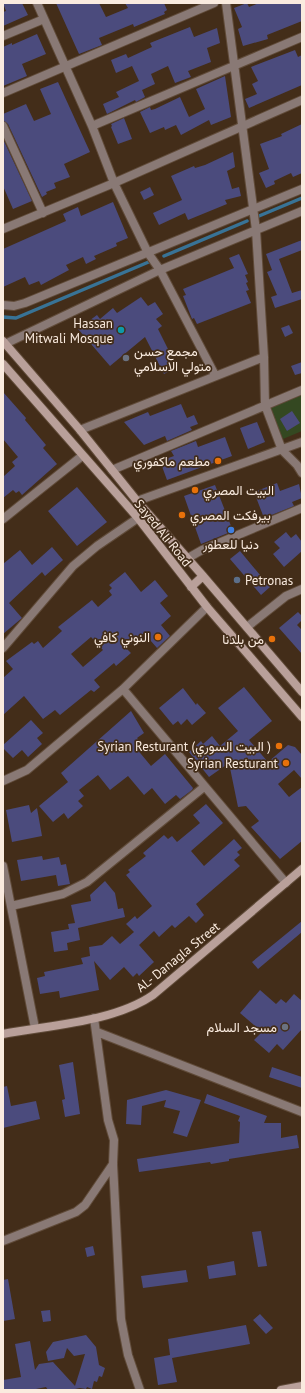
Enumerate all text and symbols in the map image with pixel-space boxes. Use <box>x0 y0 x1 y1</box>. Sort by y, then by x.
place label: Hassan Mitwali Mosque <box>25 315 113 347</box>
marker: Hassan Mitwali Mosque <box>116 325 126 335</box>
place label: مجمع حسن متولي الاسلامي <box>134 343 211 377</box>
marker: مجمع حسن متولي الاسلامي <box>121 353 131 363</box>
place label: مطعم ماكفوري <box>133 453 210 472</box>
marker: مطعم ماكفوري <box>213 456 223 466</box>
place label: البيت المصري <box>203 482 274 501</box>
marker: البيت المصري <box>190 485 200 495</box>
street label: Sayed Ali Road <box>131 496 195 570</box>
place label: بيرفكت المصري <box>190 507 271 526</box>
marker: بيرفكت المصري <box>177 510 187 520</box>
marker: دنيا للعطور <box>226 525 236 535</box>
place label: دنيا للعطور <box>202 536 259 553</box>
place label: Petronas <box>245 572 293 589</box>
marker: Petronas <box>232 575 242 585</box>
place label: النوني كافي <box>94 629 150 648</box>
place label: من بلدنا <box>222 631 264 648</box>
marker: النوني كافي <box>153 632 163 642</box>
marker: من بلدنا <box>267 634 277 644</box>
place label: Syrian Resturant (البيت السوري ) <box>97 738 271 757</box>
marker: Syrian Resturant (البيت السوري ) <box>274 741 284 751</box>
place label: Syrian Resturant <box>187 755 279 772</box>
marker: Syrian Resturant <box>281 758 291 768</box>
street label: AL- Danagla Street <box>133 918 224 996</box>
place label: مسجد السلام <box>207 1019 277 1036</box>
marker: مسجد السلام <box>280 1022 290 1032</box>

